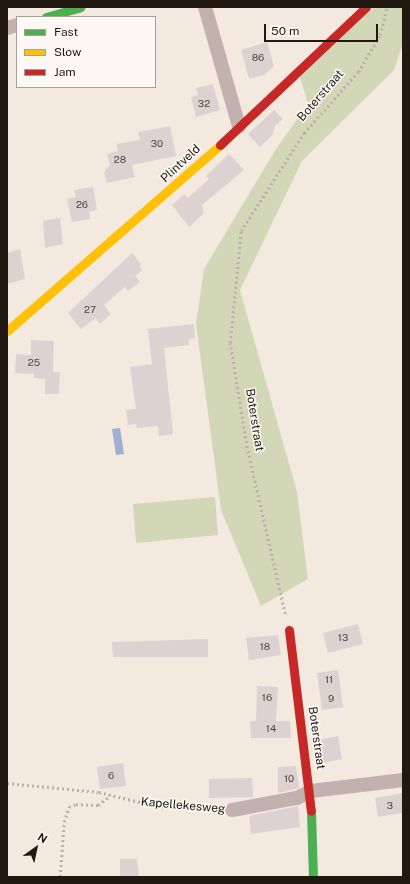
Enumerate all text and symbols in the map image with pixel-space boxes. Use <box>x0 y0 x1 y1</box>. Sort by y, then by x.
legend <box>16 16 156 88</box>
scale bar <box>266 16 380 42</box>
text: 50 m <box>271 24 299 38</box>
text: Fast <box>54 25 78 39</box>
text: Slow <box>54 45 81 59</box>
house number: 86 <box>252 52 264 64</box>
text: Jam <box>54 65 76 79</box>
street label: Boterstraat <box>295 67 347 125</box>
house number: 32 <box>198 98 210 110</box>
house number: 30 <box>151 138 163 150</box>
street label: Plintveld <box>158 142 204 186</box>
house number: 28 <box>114 154 126 166</box>
house number: 26 <box>76 199 88 211</box>
house number: 27 <box>84 304 96 316</box>
house number: 25 <box>28 357 40 369</box>
street label: Boterstraat <box>242 388 266 452</box>
house number: 13 <box>338 632 348 644</box>
house number: 18 <box>260 641 270 653</box>
house number: 11 <box>325 674 333 686</box>
house number: 16 <box>262 692 272 704</box>
house number: 9 <box>328 693 334 705</box>
street label: Boterstraat <box>304 706 328 770</box>
house number: 14 <box>266 723 276 735</box>
house number: 6 <box>108 770 114 782</box>
house number: 10 <box>284 773 294 785</box>
street label: Kapellekesweg <box>140 795 226 817</box>
house number: 3 <box>387 800 393 812</box>
north arrow <box>16 828 56 868</box>
text: N <box>36 831 49 845</box>

